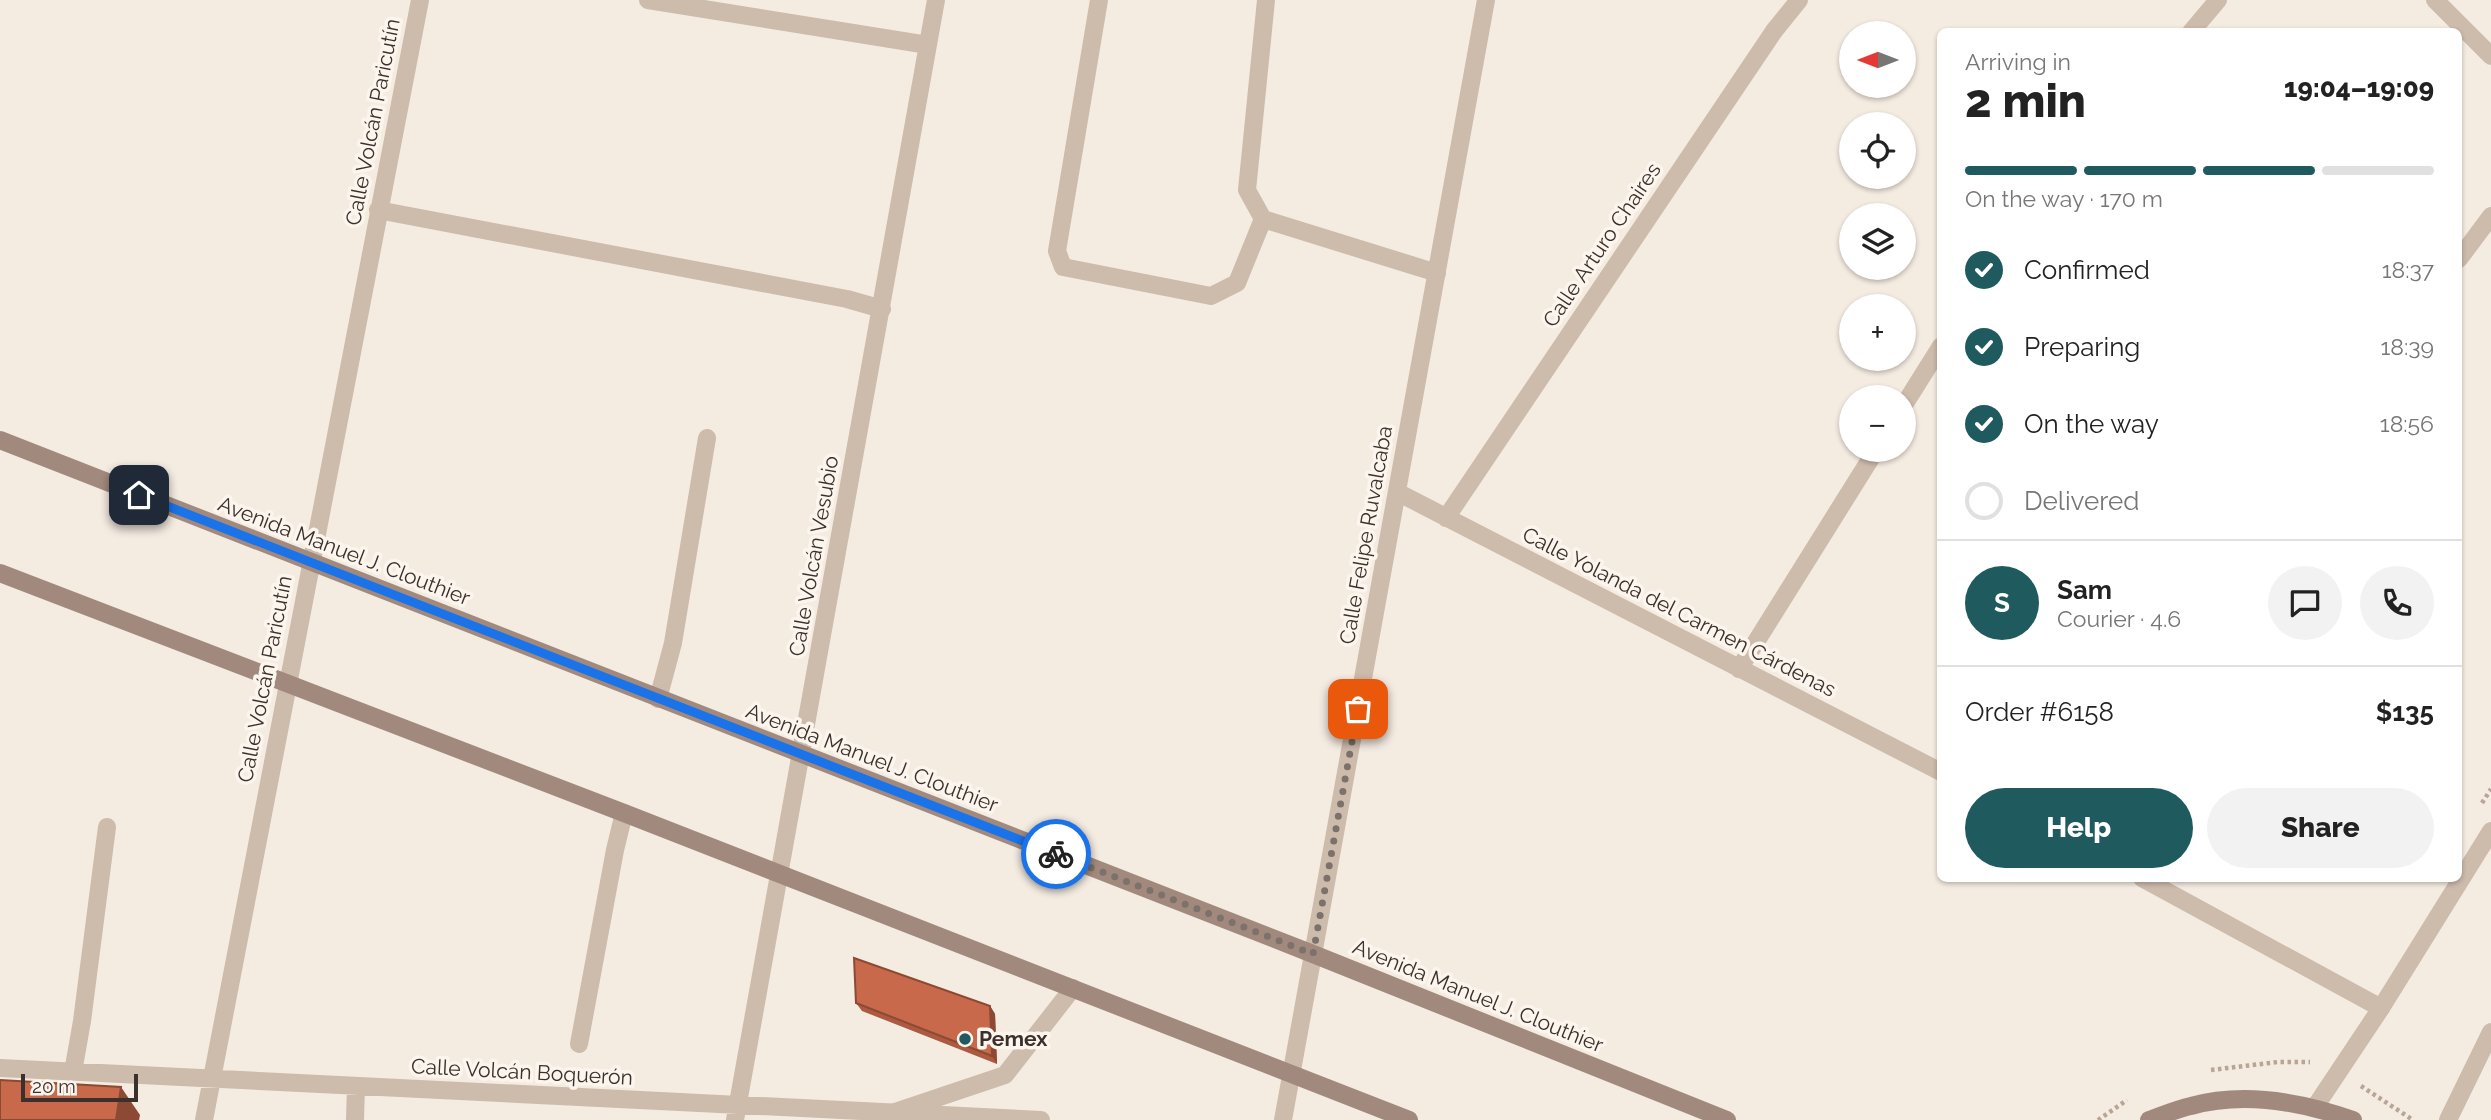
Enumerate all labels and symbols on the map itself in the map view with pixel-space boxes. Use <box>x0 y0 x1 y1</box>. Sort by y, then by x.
street label: Calle Volcán Paricutín <box>340 16 405 227</box>
north arrow <box>1839 21 1916 98</box>
street label: Calle Arturo Chaires <box>1537 158 1666 331</box>
street label: Calle Felipe Ruvalcaba <box>1334 424 1397 646</box>
street label: Calle Volcán Vesubio <box>784 454 843 658</box>
pin <box>109 465 169 525</box>
street label: Avenida Manuel J. Clouthier <box>215 491 474 610</box>
street label: Calle Yolanda del Carmen Cárdenas <box>1518 521 1840 702</box>
street label: Calle Volcán Paricutín <box>232 573 297 784</box>
pin <box>1328 679 1388 739</box>
street label: Avenida Manuel J. Clouthier <box>743 698 1002 817</box>
courier <box>1021 819 1091 889</box>
street label: Avenida Manuel J. Clouthier <box>1349 934 1608 1058</box>
place label: Pemex <box>979 1026 1048 1051</box>
marker: Pemex <box>957 1031 973 1047</box>
street label: Calle Volcán Boquerón <box>411 1053 633 1090</box>
scale bar <box>21 1071 138 1103</box>

